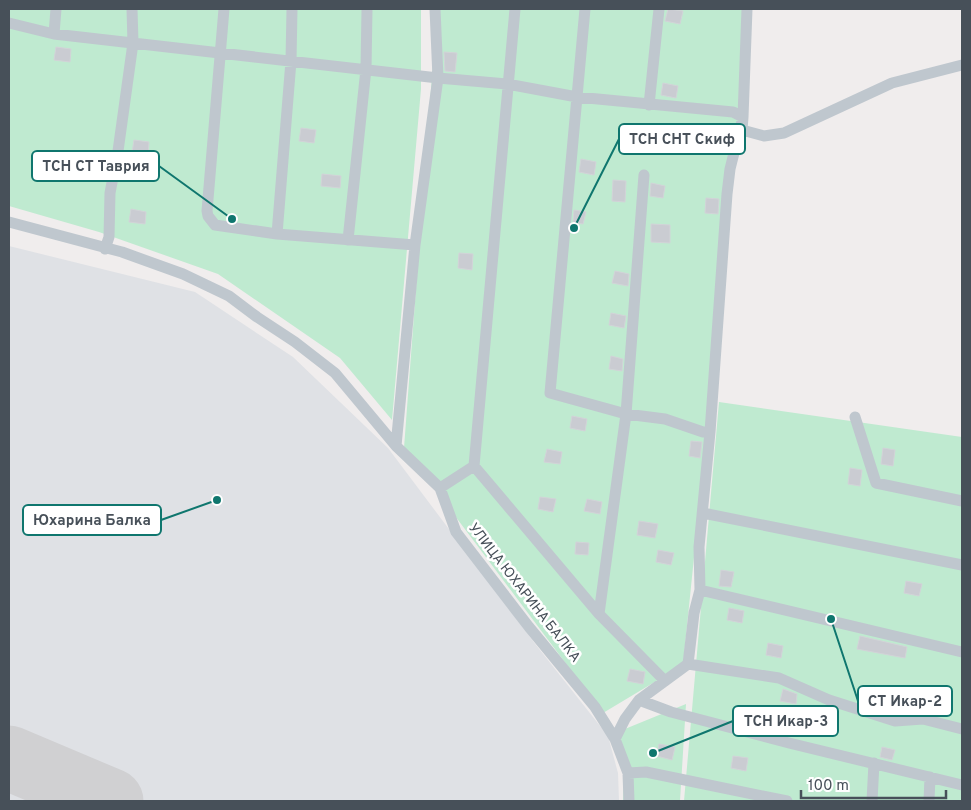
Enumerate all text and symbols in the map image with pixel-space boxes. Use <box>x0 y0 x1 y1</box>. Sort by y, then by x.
callout: ТСН СНТ Скиф <box>619 124 745 154</box>
text: ТСН СНТ Скиф <box>629 131 735 150</box>
callout: ТСН СТ Таврия <box>32 151 159 181</box>
text: ТСН СТ Таврия <box>42 158 150 177</box>
callout: Юхарина Балка <box>23 505 161 535</box>
text: Юхарина Балка <box>33 512 151 531</box>
street label: УЛИЦА ЮХАРИНА БАЛКА <box>464 520 584 666</box>
callout: СТ Икар-2 <box>858 686 952 716</box>
text: СТ Икар-2 <box>868 693 942 712</box>
callout: ТСН Икар-3 <box>733 706 838 736</box>
text: ТСН Икар-3 <box>744 713 828 732</box>
scale bar <box>801 768 946 800</box>
text: 100 m <box>808 777 849 796</box>

